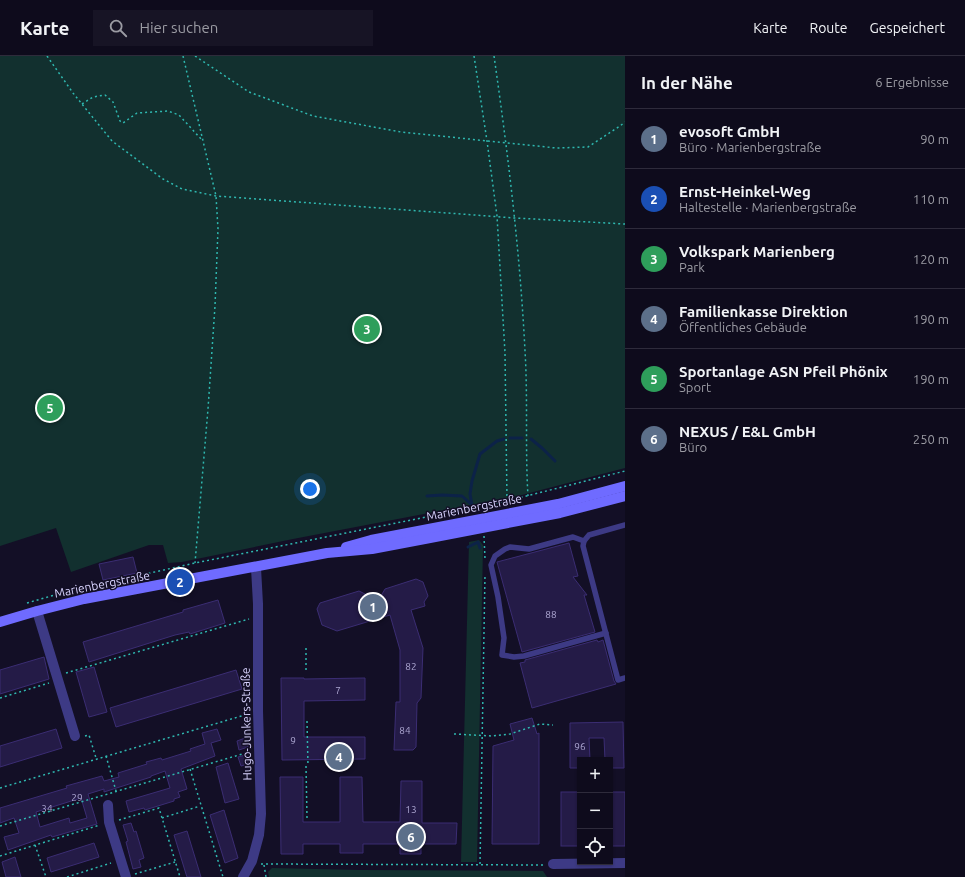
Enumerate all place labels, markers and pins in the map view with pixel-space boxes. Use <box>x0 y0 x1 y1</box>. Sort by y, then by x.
pin: 3 <box>354 314 380 344</box>
pin: 5 <box>37 393 63 423</box>
pin: 2 <box>167 567 193 597</box>
pin: 1 <box>360 592 386 622</box>
pin: 4 <box>326 742 352 772</box>
pin: 6 <box>398 822 424 852</box>

